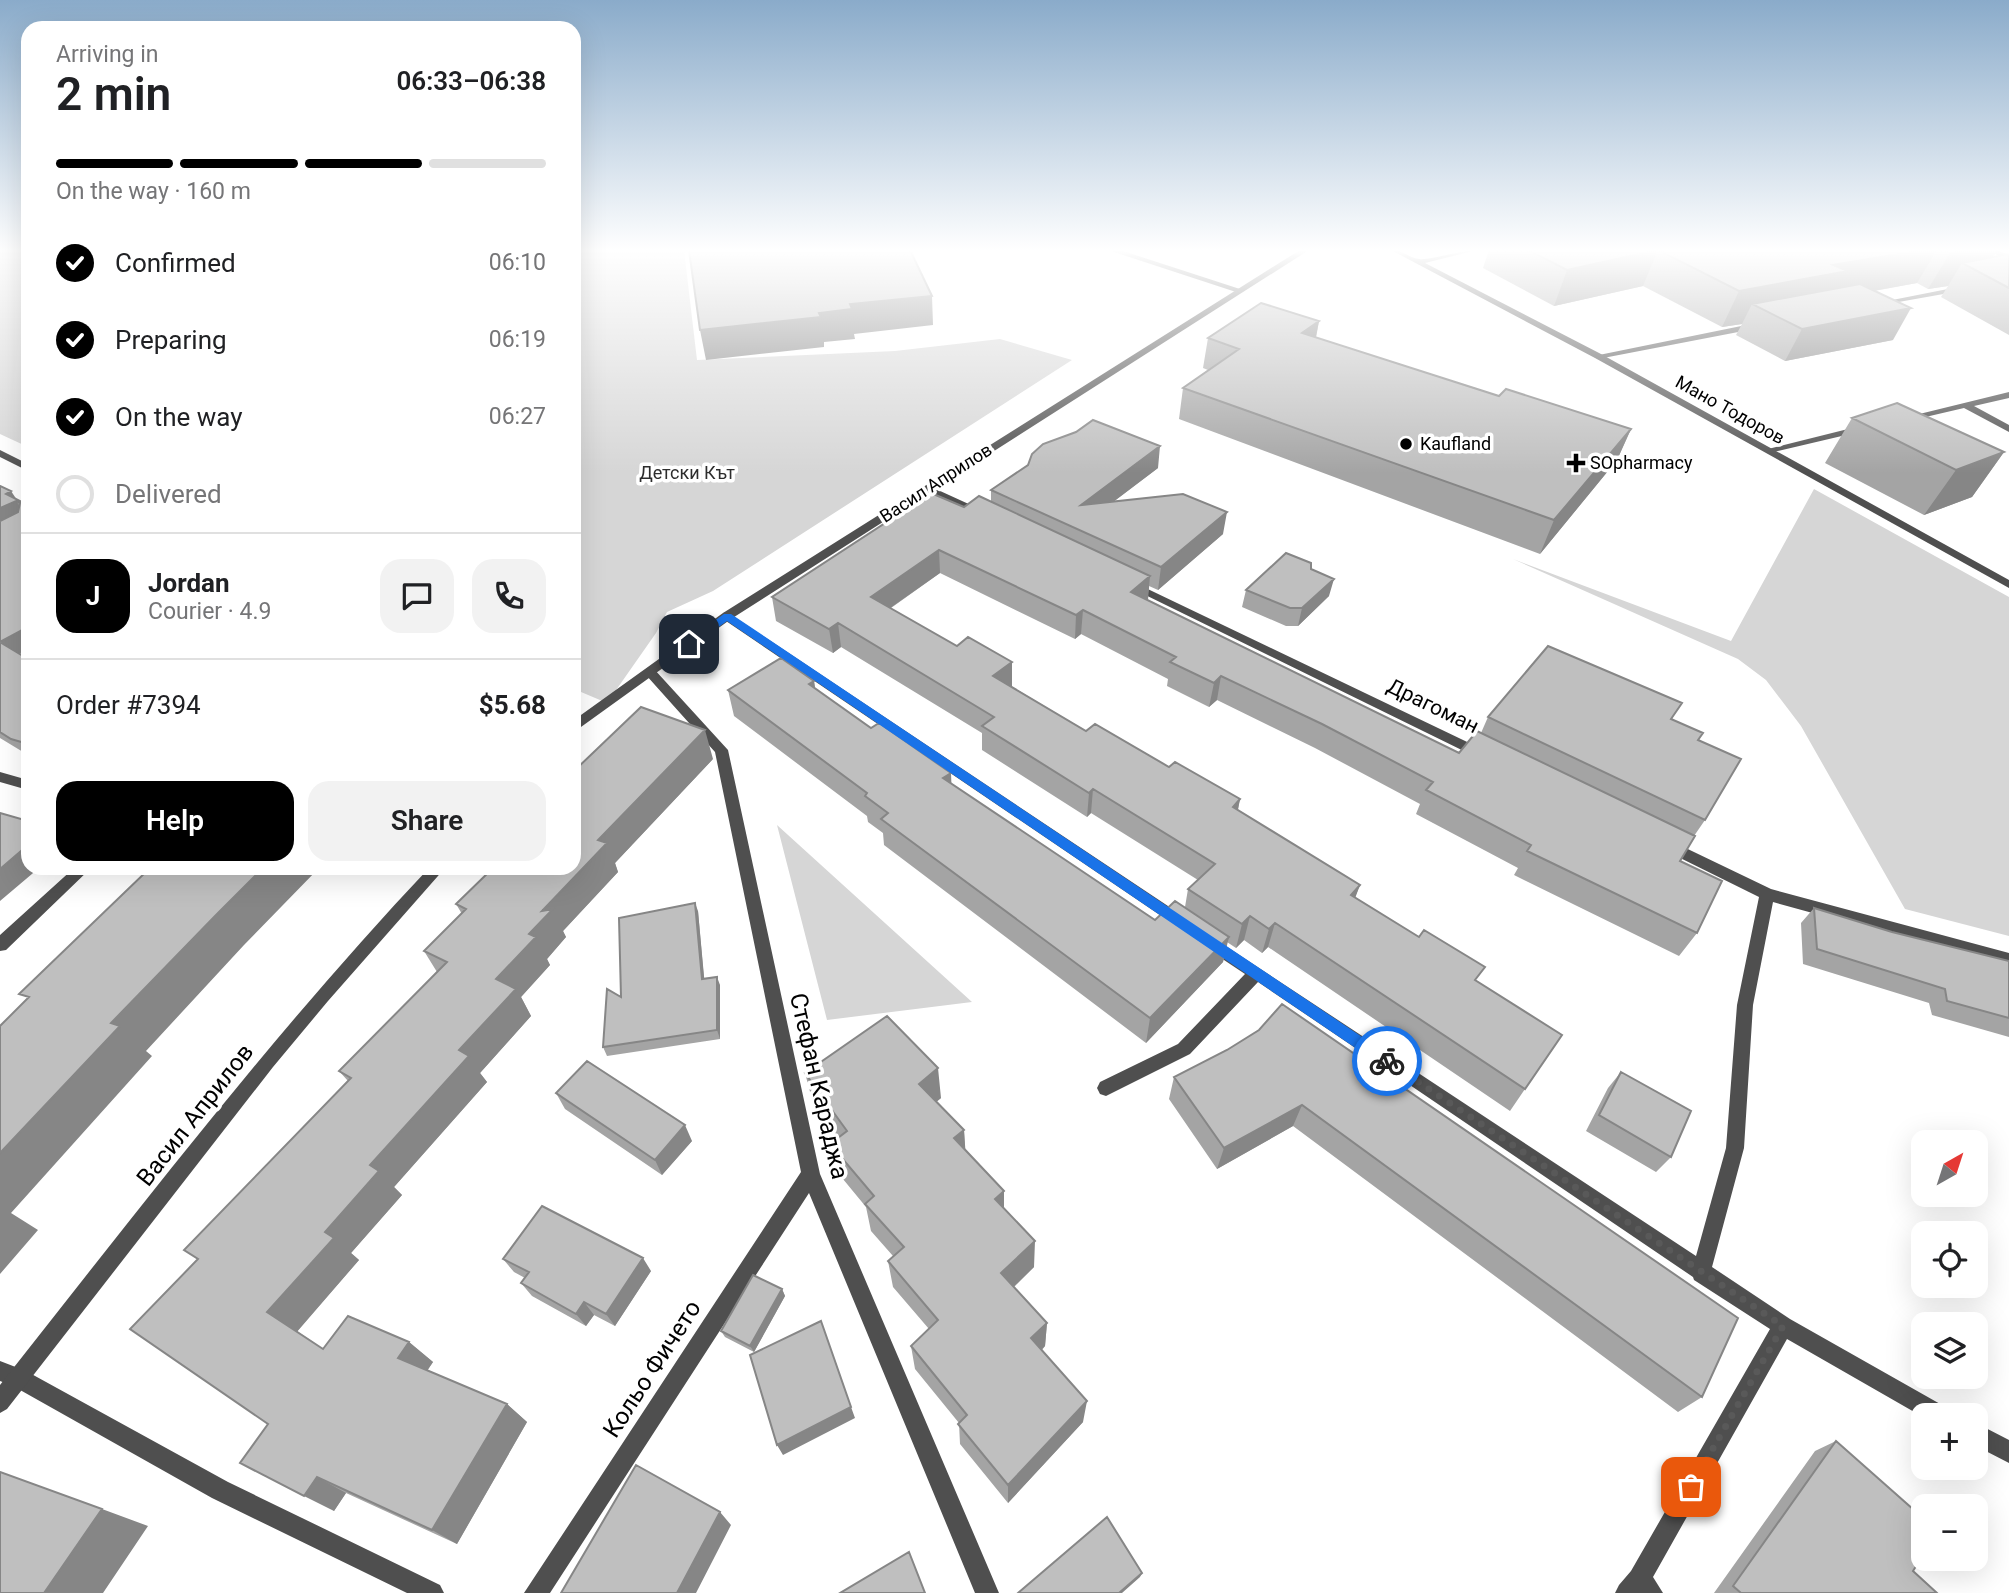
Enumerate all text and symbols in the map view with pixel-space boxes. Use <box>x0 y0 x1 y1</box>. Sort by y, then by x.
text: Arriving in <box>56 41 159 68</box>
text: 06:33–06:38 <box>396 66 546 96</box>
text: 2 min <box>56 67 171 121</box>
text: On the way · 160 m <box>56 178 251 205</box>
icon: check <box>56 244 94 282</box>
text: Confirmed <box>115 248 236 278</box>
text: 06:10 <box>489 249 546 276</box>
icon: check <box>56 321 94 359</box>
text: Preparing <box>115 325 227 355</box>
text: 06:19 <box>489 326 546 353</box>
street label: Мано Тодоров <box>1672 371 1788 448</box>
icon: check <box>56 398 94 436</box>
text: On the way <box>115 402 243 432</box>
text: 06:27 <box>489 403 546 430</box>
place label: Kaufland <box>1420 433 1491 454</box>
marker: Kaufland <box>1398 436 1414 452</box>
street label: Васил Априлов <box>876 439 996 527</box>
place label: SOpharmacy <box>1590 452 1693 473</box>
marker: SOpharmacy <box>1568 455 1584 471</box>
park label: Детски Кът <box>639 462 735 483</box>
text: Delivered <box>115 479 222 509</box>
button: chat <box>380 559 454 633</box>
button: phone <box>472 559 546 633</box>
text: Jordan <box>148 568 230 598</box>
text: J <box>86 581 100 611</box>
text: Courier · 4.9 <box>148 598 271 625</box>
pin <box>659 614 719 674</box>
icon: home <box>670 625 708 663</box>
street label: Драгоман <box>1383 674 1483 738</box>
text: Order #7394 <box>56 690 201 720</box>
text: $5.68 <box>479 690 546 720</box>
button: Help <box>56 781 294 861</box>
button: Share <box>308 781 546 861</box>
street label: Стефан Караджа <box>784 990 854 1182</box>
courier <box>1352 1026 1422 1096</box>
street label: Васил Априлов <box>131 1038 259 1192</box>
icon: bike <box>1368 1042 1406 1080</box>
north arrow <box>1911 1130 1988 1208</box>
map controls <box>1911 1130 1988 1571</box>
button: locate <box>1911 1221 1988 1298</box>
street label: Кольо Фичето <box>597 1295 707 1443</box>
button: layers <box>1911 1312 1988 1389</box>
button: + <box>1911 1403 1988 1480</box>
pin <box>1661 1457 1721 1517</box>
icon: bag <box>1672 1468 1710 1506</box>
button: − <box>1911 1494 1988 1571</box>

